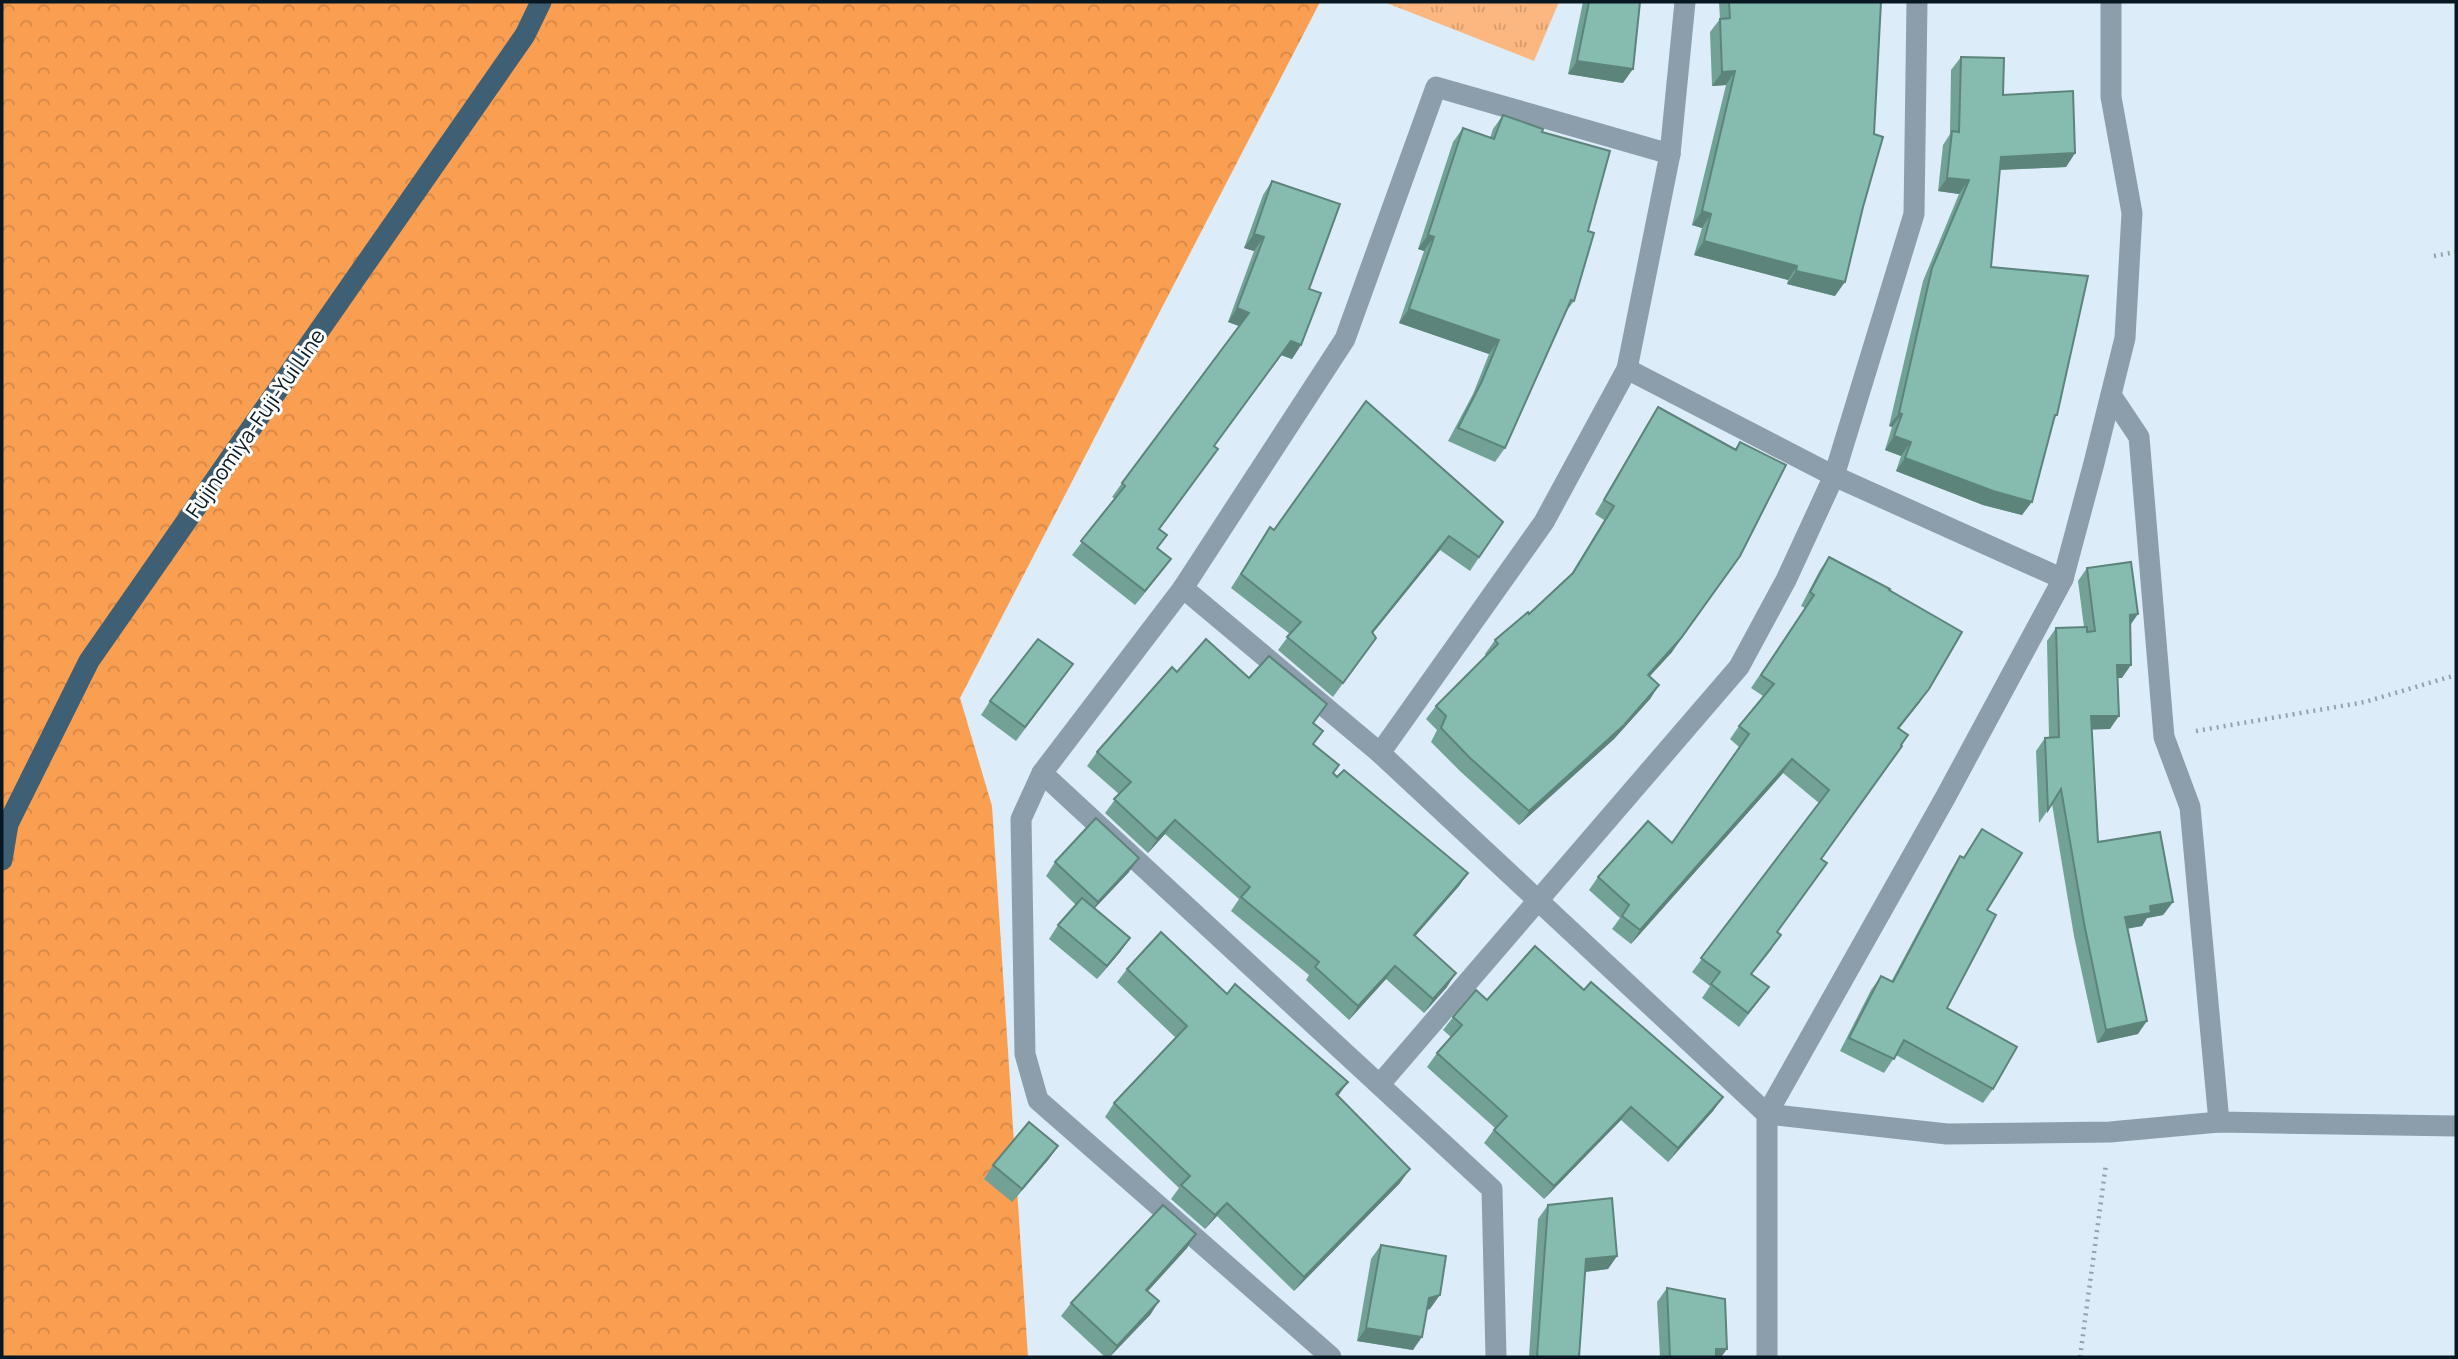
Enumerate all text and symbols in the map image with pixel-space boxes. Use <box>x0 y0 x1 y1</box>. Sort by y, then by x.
street label: Fujinomiya-Fuji-Yui Line <box>179 323 331 523</box>

